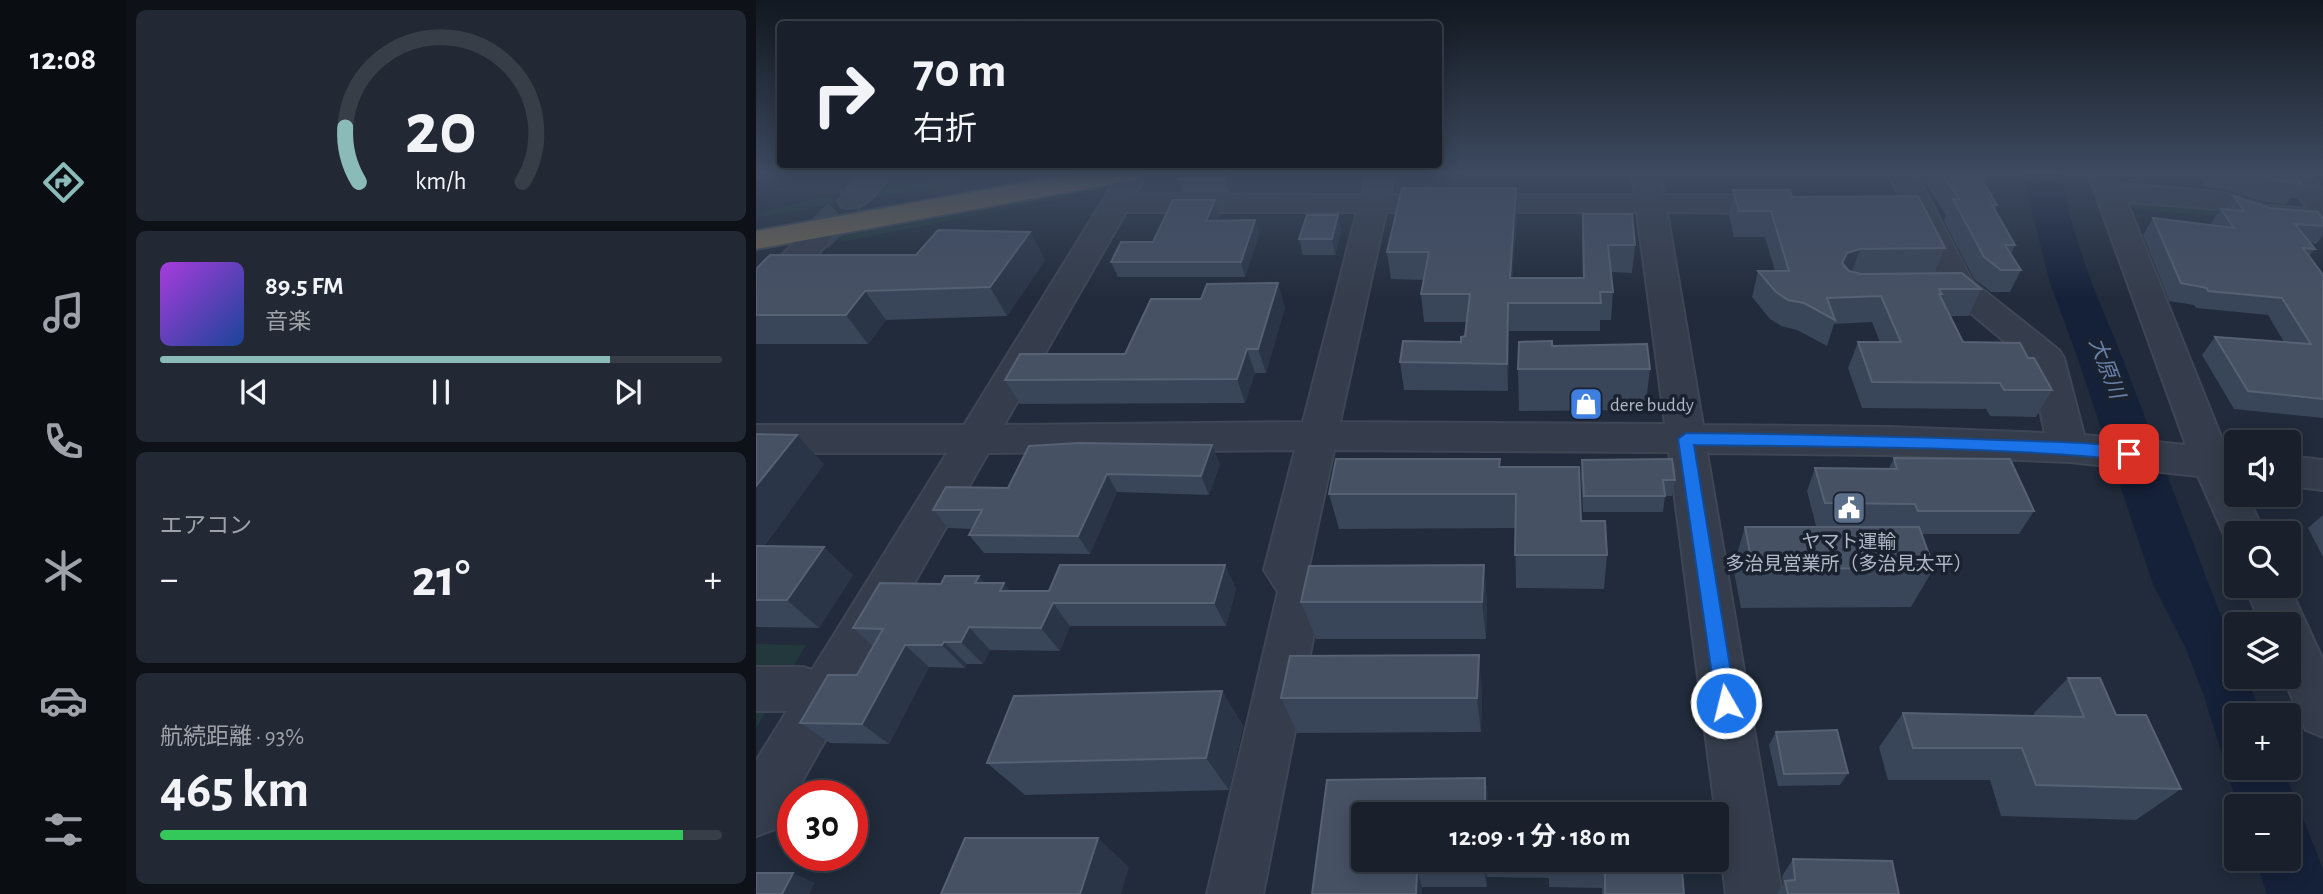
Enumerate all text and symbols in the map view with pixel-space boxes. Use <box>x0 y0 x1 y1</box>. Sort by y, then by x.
text: 12:08 <box>30 43 96 75</box>
text: 70 m <box>913 47 1007 96</box>
icon: right <box>798 49 889 140</box>
text: 20 <box>405 94 477 167</box>
text: 右折 <box>913 113 977 145</box>
icon: directions <box>39 158 88 207</box>
text: km/h <box>415 168 467 193</box>
text: 89.5 FM <box>265 273 344 299</box>
icon: music <box>39 288 88 337</box>
text: 音楽 <box>265 311 311 334</box>
water label: 大原川 <box>2085 335 2129 403</box>
icon: previous <box>235 373 273 411</box>
icon: pause <box>422 373 460 411</box>
icon: next <box>609 373 647 411</box>
shop icon: dere buddy <box>1567 385 1605 423</box>
place label: dere buddy <box>1610 396 1694 415</box>
icon: phone <box>39 417 88 466</box>
pin <box>2099 424 2159 484</box>
map controls <box>2224 430 2301 871</box>
button: sound <box>2224 430 2301 507</box>
icon: arrive <box>2110 435 2148 473</box>
public building icon: ヤマト運輸 多治見営業所（多治見太平） <box>1830 489 1868 527</box>
text: エアコン <box>160 515 252 538</box>
button: search <box>2224 521 2301 598</box>
place label: ヤマト運輸 多治見営業所（多治見太平） <box>1725 531 1973 574</box>
icon: climate <box>39 546 88 595</box>
text: 21° <box>412 553 470 605</box>
text: − <box>160 561 178 599</box>
text: + <box>704 561 722 599</box>
button: layers <box>2224 612 2301 689</box>
position arrow <box>1689 666 1763 740</box>
icon: car <box>39 676 88 725</box>
button: + <box>2224 703 2301 780</box>
text: 航続距離 · 93% <box>160 726 304 749</box>
text: 465 km <box>160 764 309 816</box>
speed limit sign: 30 <box>777 780 868 871</box>
button: − <box>2224 794 2301 871</box>
icon: filters <box>39 805 88 854</box>
text: 12:09 · 1 分 · 180 m <box>1449 824 1631 850</box>

